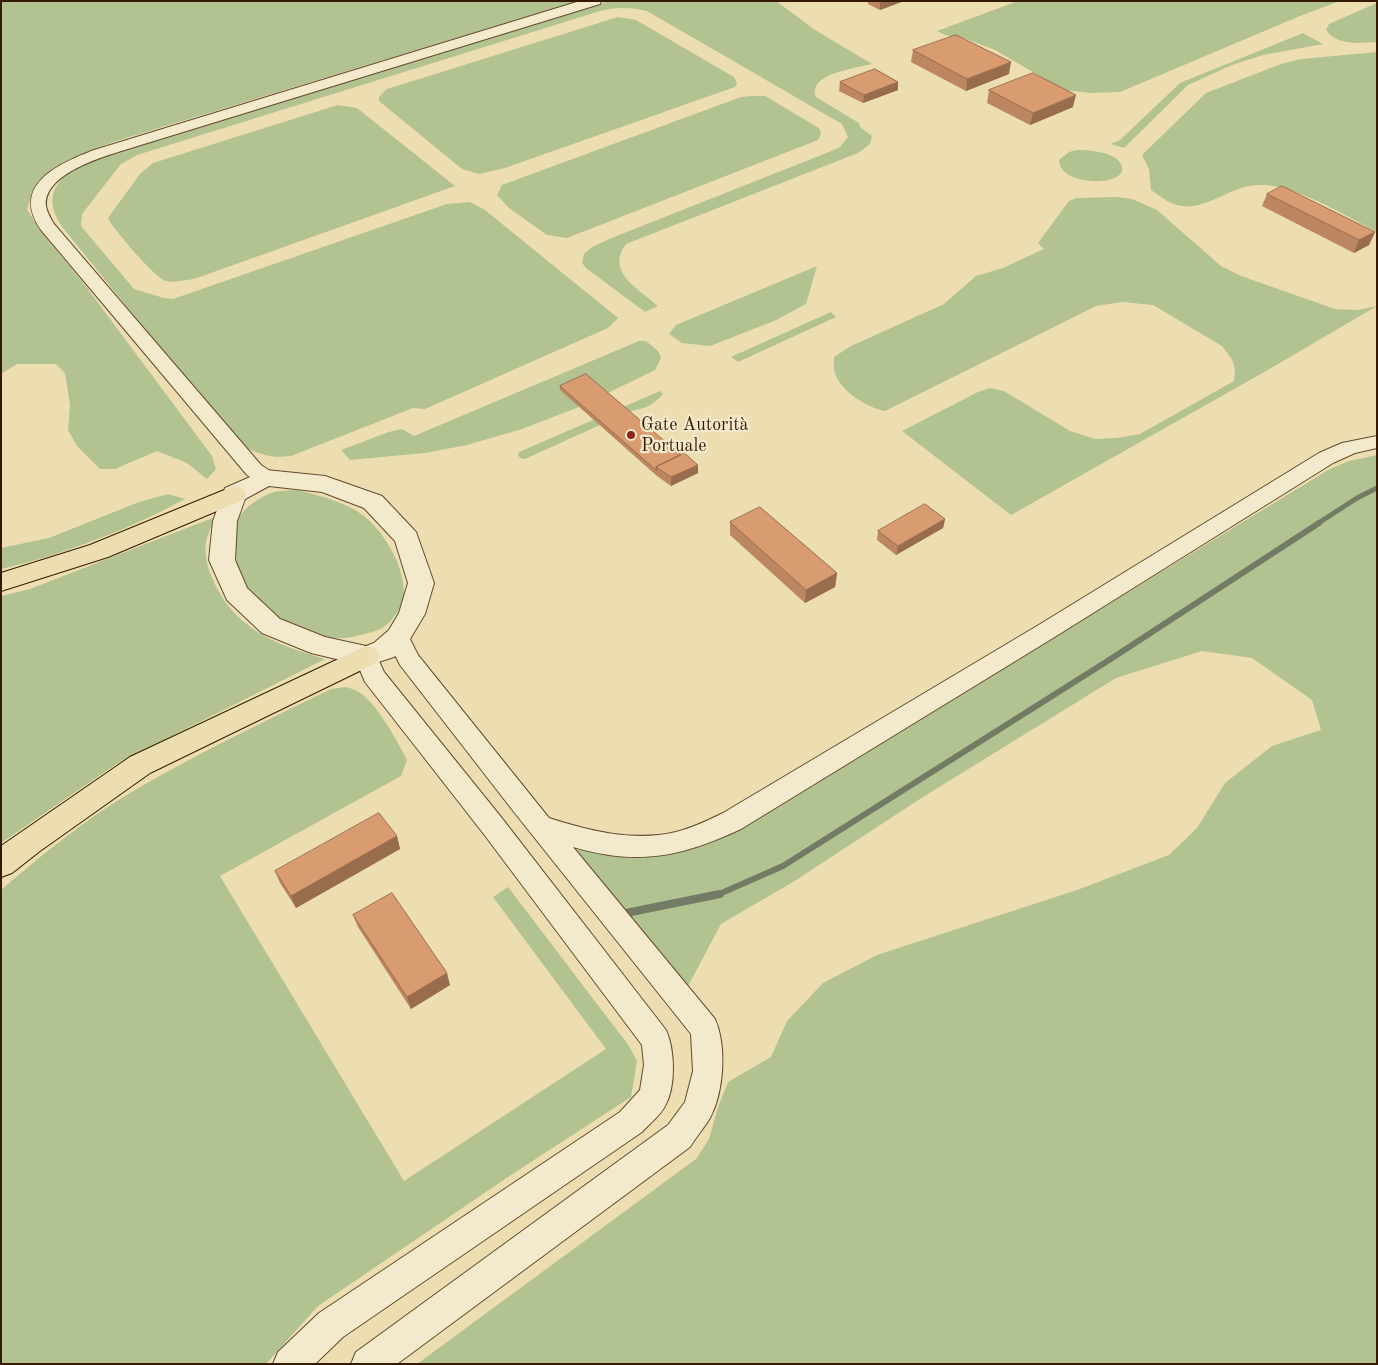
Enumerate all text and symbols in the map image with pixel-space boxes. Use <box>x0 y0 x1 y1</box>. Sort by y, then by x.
place label: Gate Autorità Portuale <box>641 414 748 456</box>
marker: Gate Autorità Portuale <box>625 429 637 441</box>

